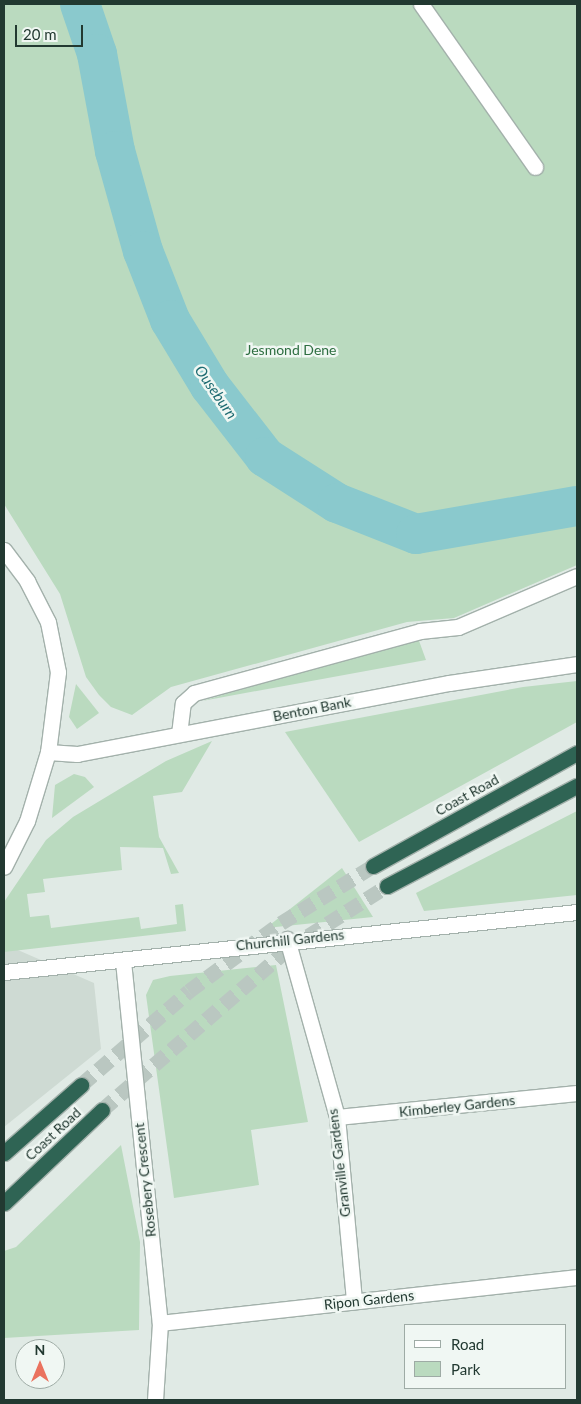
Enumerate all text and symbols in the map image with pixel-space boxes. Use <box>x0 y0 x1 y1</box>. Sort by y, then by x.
scale bar <box>18 15 85 47</box>
text: 20 m <box>23 25 57 43</box>
park label: Jesmond Dene <box>246 342 336 358</box>
water label: Ouseburn <box>191 362 241 422</box>
street label: Benton Bank <box>272 693 352 725</box>
street label: Coast Road <box>432 771 502 819</box>
street label: Churchill Gardens <box>235 926 345 954</box>
street label: Kimberley Gardens <box>398 1092 516 1120</box>
street label: Coast Road <box>22 1104 84 1164</box>
street label: Granville Gardens <box>324 1108 354 1218</box>
street label: Rosebery Crescent <box>131 1122 159 1238</box>
street label: Ripon Gardens <box>323 1287 415 1313</box>
legend <box>404 1324 566 1389</box>
text: Road <box>451 1335 484 1353</box>
north arrow <box>15 1339 65 1389</box>
text: N <box>35 1341 45 1358</box>
text: Park <box>451 1360 480 1378</box>

